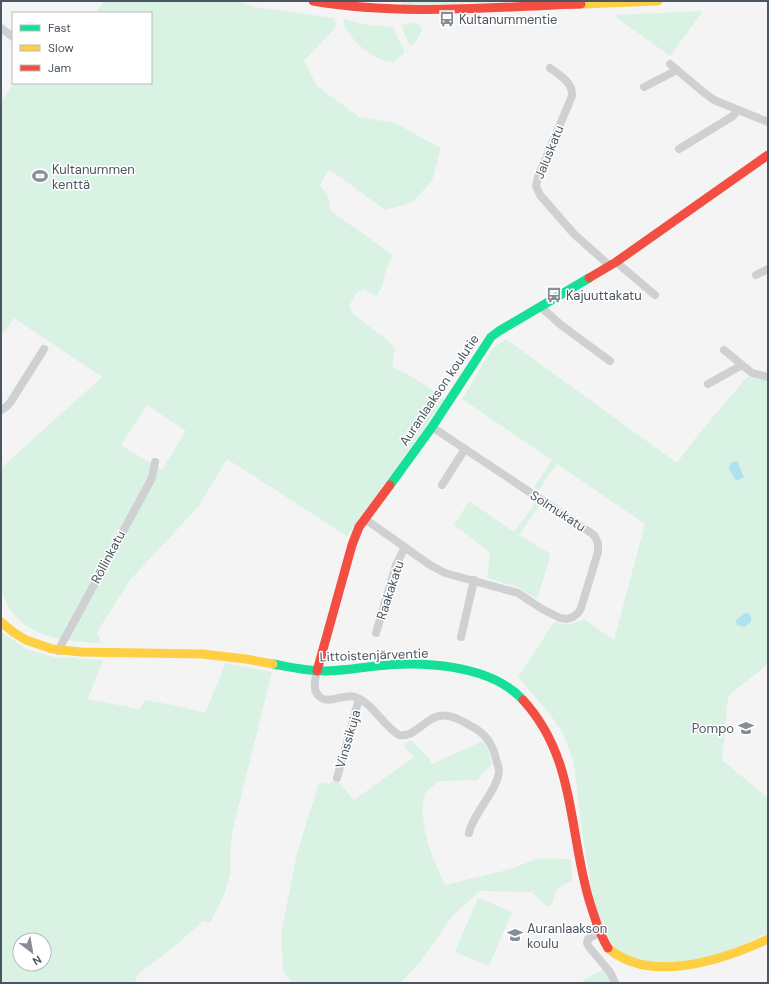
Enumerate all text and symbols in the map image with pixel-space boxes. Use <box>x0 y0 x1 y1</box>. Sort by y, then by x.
bus stop icon: Kultanummentie <box>438 10 456 28</box>
place label: Kultanummentie <box>459 11 557 28</box>
legend <box>12 12 152 84</box>
text: Fast <box>48 20 71 36</box>
text: Slow <box>48 40 74 56</box>
text: Jam <box>48 60 71 76</box>
street label: Jaluskatu <box>531 123 567 181</box>
place label: Kultanummen kenttä <box>52 161 135 193</box>
sports icon: Kultanummen kenttä <box>31 167 49 185</box>
bus stop icon: Kajuuttakatu <box>545 286 563 304</box>
place label: Kajuuttakatu <box>566 287 642 304</box>
street label: Auranlaakson koulutie <box>395 331 483 449</box>
street label: Solmukatu <box>527 487 589 535</box>
street label: Röllinkatu <box>87 528 129 586</box>
street label: Raakakatu <box>372 558 408 622</box>
street label: Littoistenjärventie <box>319 645 429 665</box>
street label: Vinssikuja <box>332 708 364 770</box>
school or university icon: Pompo <box>737 719 755 737</box>
place label: Pompo <box>692 720 734 737</box>
place label: Auranlaakson koulu <box>527 920 607 952</box>
school or university icon: Auranlaakson koulu <box>506 926 524 944</box>
north arrow <box>12 932 52 972</box>
text: N <box>30 953 44 969</box>

